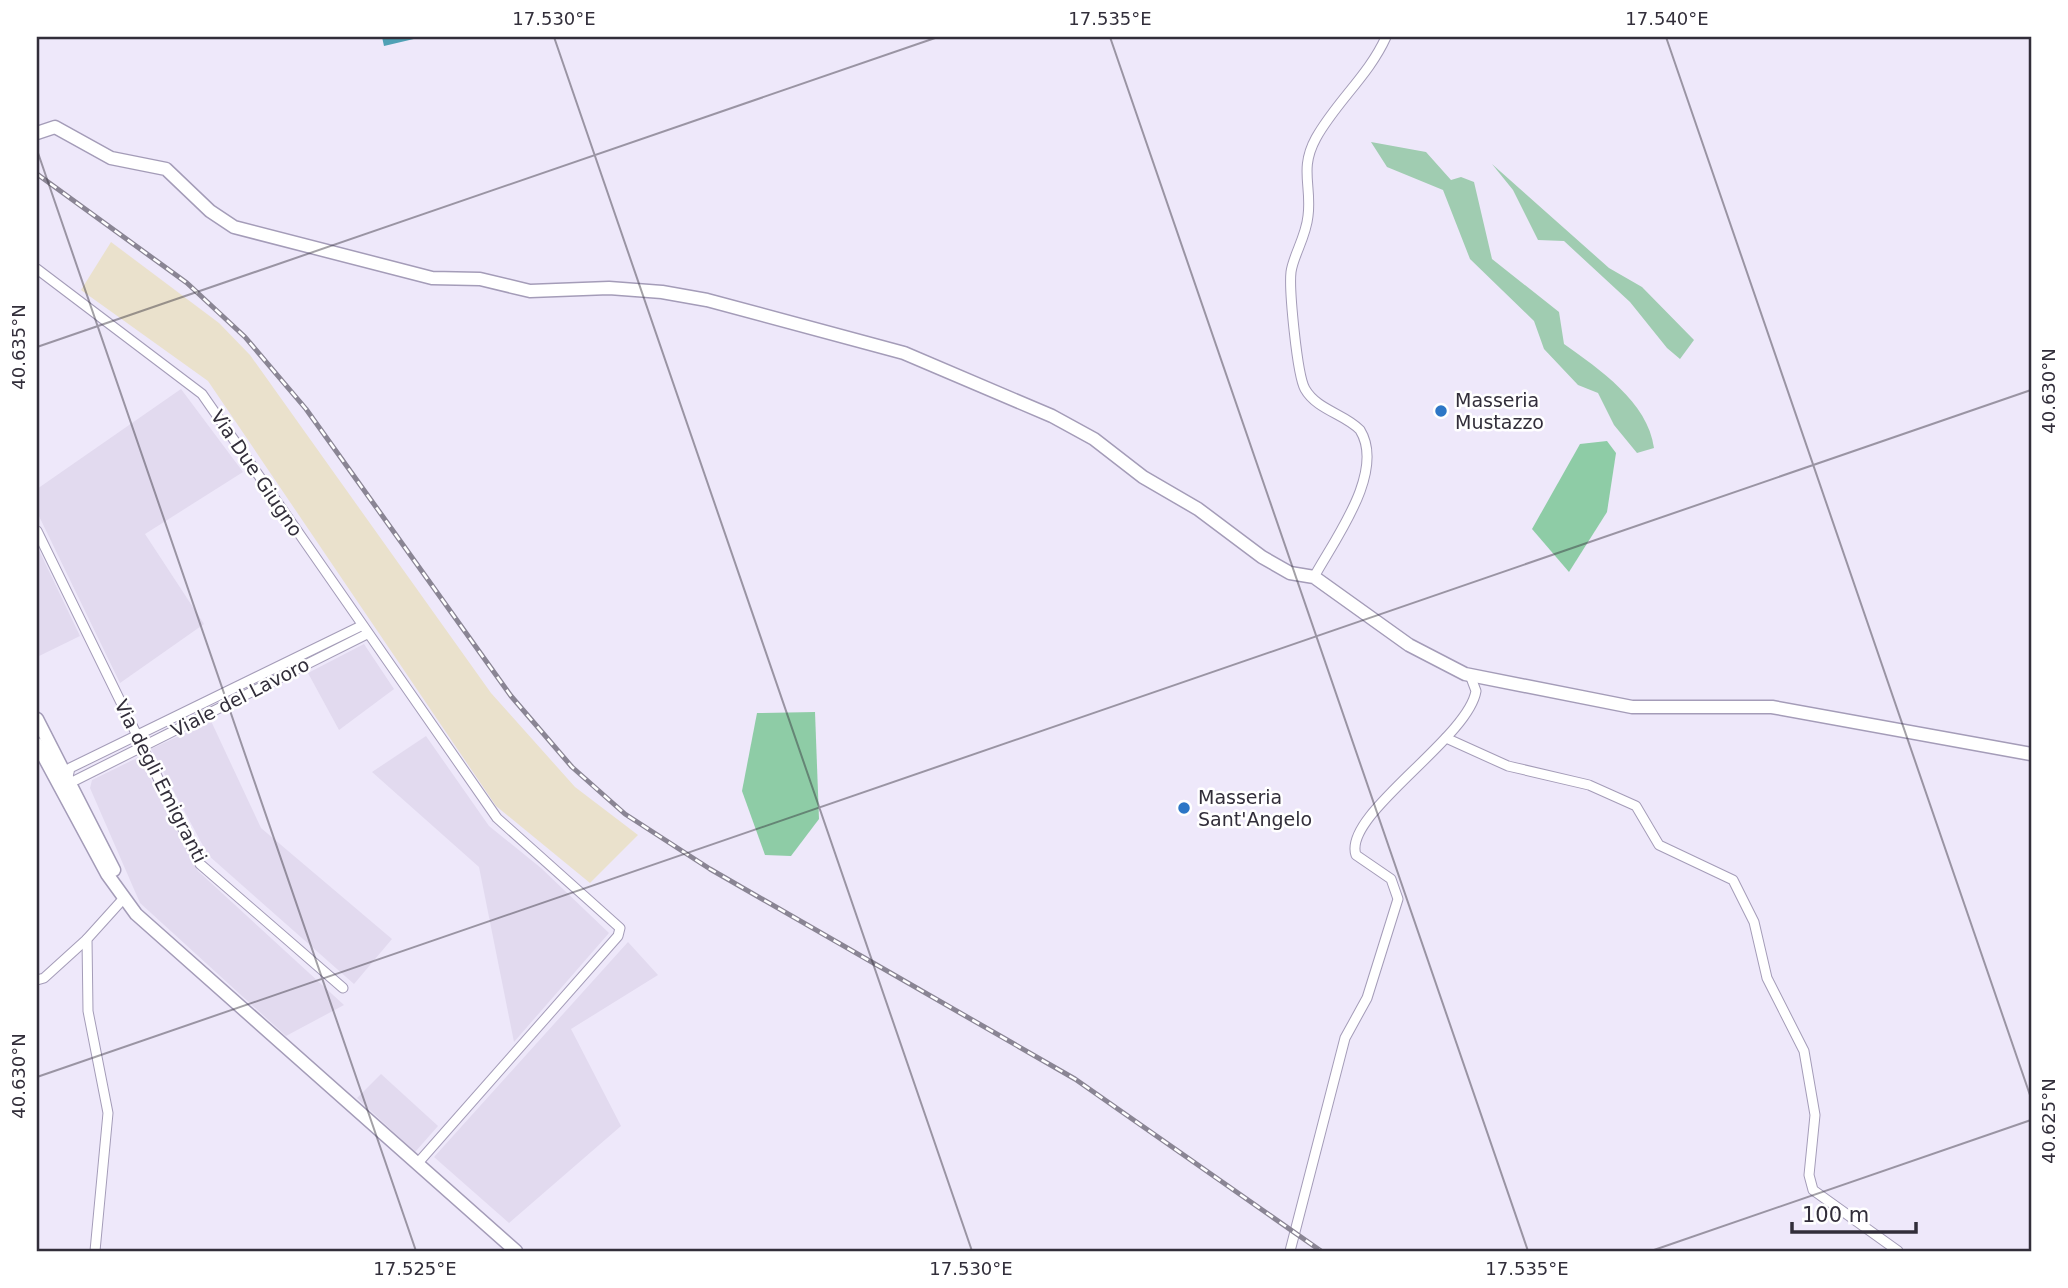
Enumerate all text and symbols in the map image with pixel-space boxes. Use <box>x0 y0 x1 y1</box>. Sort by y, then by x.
text: 17.530°E <box>512 8 596 29</box>
text: 17.535°E <box>1068 8 1152 29</box>
text: 17.540°E <box>1625 8 1709 29</box>
text: 40.635°N <box>8 304 29 390</box>
text: 40.630°N <box>2038 348 2059 434</box>
place label: Masseria Mustazzo <box>1455 389 1544 433</box>
marker: Masseria Mustazzo <box>1433 403 1449 419</box>
street label: Via Due Giugno <box>207 406 307 540</box>
street label: Viale del Lavoro <box>167 653 313 741</box>
street label: Via degli Emigranti <box>110 696 212 866</box>
place label: Masseria Sant'Angelo <box>1198 786 1312 830</box>
marker: Masseria Sant'Angelo <box>1176 800 1192 816</box>
text: 40.630°N <box>8 1033 29 1119</box>
text: 40.625°N <box>2038 1078 2059 1164</box>
scale bar <box>1792 1190 1916 1234</box>
text: 100 m <box>1802 1203 1869 1227</box>
text: 17.525°E <box>373 1258 457 1279</box>
text: 17.530°E <box>929 1258 1013 1279</box>
text: 17.535°E <box>1485 1258 1569 1279</box>

